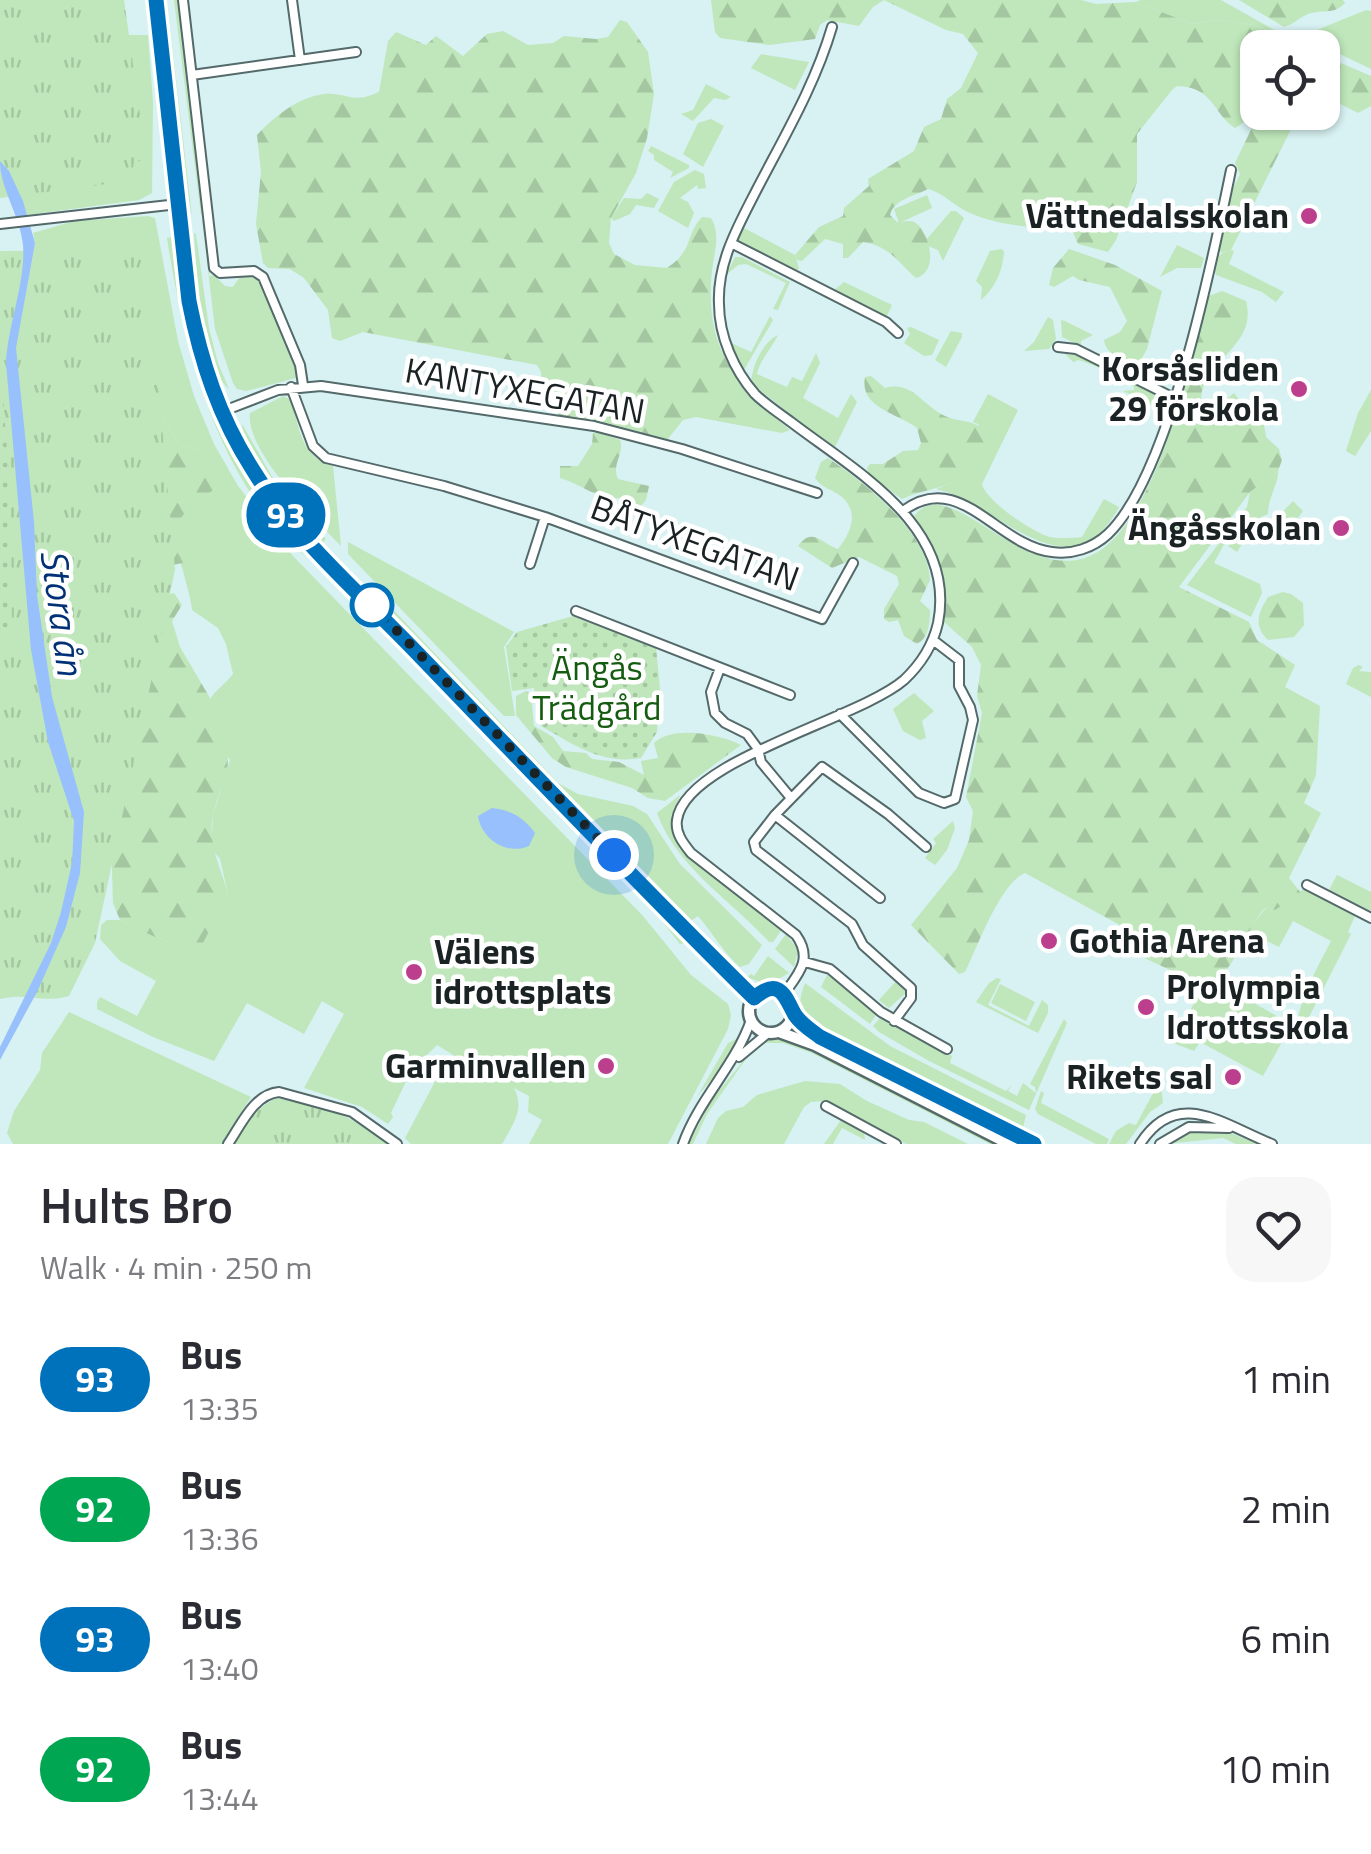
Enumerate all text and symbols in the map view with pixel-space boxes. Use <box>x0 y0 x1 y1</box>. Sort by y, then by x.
map controls <box>1240 30 1340 130</box>
button: locate <box>1240 30 1340 130</box>
place label: Vättnedalsskolan <box>1026 188 1289 242</box>
marker: Vättnedalsskolan <box>1298 205 1320 227</box>
place label: Korsåsliden 29 förskola <box>1101 341 1279 435</box>
street label: KANTYXEGATAN <box>401 342 649 438</box>
marker: Korsåsliden 29 förskola <box>1288 378 1310 400</box>
street label: BÅTYXEGATAN <box>584 479 807 605</box>
line badge: 93 <box>241 482 331 548</box>
text: 93 <box>266 488 306 542</box>
place label: Ängåsskolan <box>1128 500 1321 554</box>
marker: Ängåsskolan <box>1330 517 1352 539</box>
water label: Stora ån <box>25 545 101 680</box>
unlabelled marker <box>351 584 393 626</box>
park label: Ängås Trädgård <box>532 640 662 734</box>
your location <box>589 830 639 880</box>
place label: Gothia Arena <box>1069 913 1265 967</box>
place label: Välens idrottsplats <box>434 924 612 1018</box>
marker: Gothia Arena <box>1038 930 1060 952</box>
place label: Prolympia Idrottsskola <box>1166 959 1349 1053</box>
marker: Välens idrottsplats <box>403 961 425 983</box>
marker: Prolympia Idrottsskola <box>1135 996 1157 1018</box>
place label: Garminvallen <box>385 1038 586 1092</box>
place label: Rikets sal <box>1066 1049 1213 1103</box>
marker: Garminvallen <box>595 1055 617 1077</box>
marker: Rikets sal <box>1222 1066 1244 1088</box>
text: Hults Bro <box>40 1169 233 1242</box>
button: heart <box>1226 1177 1331 1282</box>
text: Walk · 4 min · 250 m <box>40 1243 312 1291</box>
text: Bus <box>180 1326 242 1384</box>
text: 1 min <box>1241 1350 1331 1408</box>
text: 93 <box>75 1352 115 1406</box>
text: 13:35 <box>180 1384 259 1432</box>
text: Bus <box>180 1456 242 1514</box>
text: 2 min <box>1241 1480 1331 1538</box>
text: 92 <box>75 1482 115 1536</box>
text: 13:36 <box>180 1514 259 1562</box>
text: Bus <box>180 1586 242 1644</box>
text: 6 min <box>1241 1610 1331 1668</box>
text: 93 <box>75 1612 115 1666</box>
text: 13:40 <box>180 1644 259 1692</box>
text: Bus <box>180 1716 242 1774</box>
text: 10 min <box>1220 1740 1331 1798</box>
text: 92 <box>75 1742 115 1796</box>
text: 13:44 <box>180 1774 259 1822</box>

